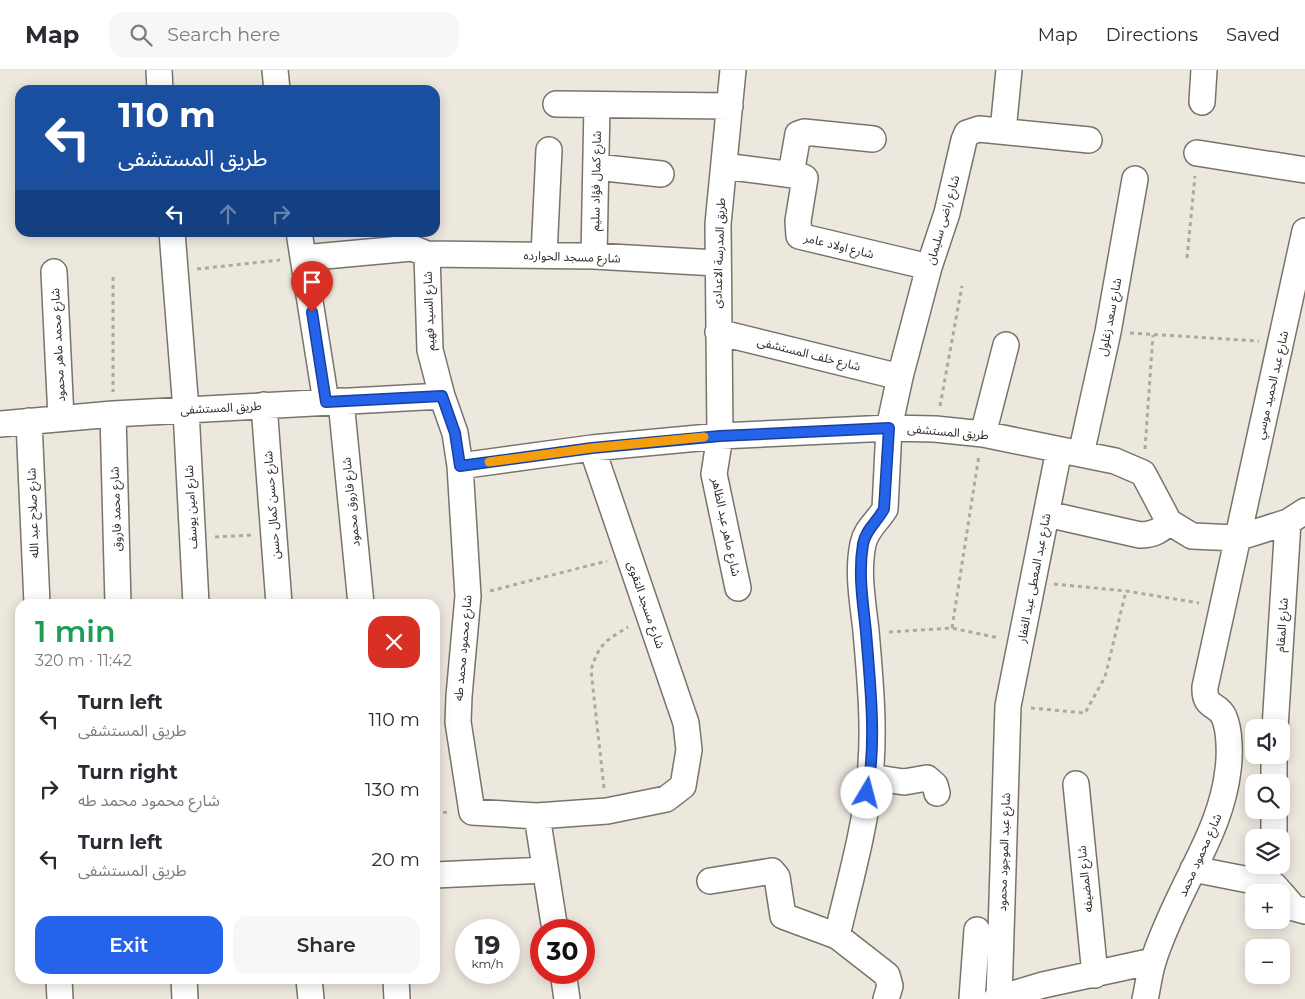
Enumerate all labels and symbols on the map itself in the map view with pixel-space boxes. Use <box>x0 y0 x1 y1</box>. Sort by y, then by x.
street label: شارع كمال فؤاد سليم <box>587 131 606 231</box>
street label: شارع راضى سليمان <box>923 173 964 267</box>
street label: طريق المدرسة الاعدادى <box>709 197 729 309</box>
street label: شارع اولاد عامر <box>801 229 875 263</box>
street label: شارع مسجد الحوارده <box>523 247 621 268</box>
pin <box>291 261 333 312</box>
street label: شارع السيد فهيم <box>420 271 439 351</box>
street label: شارع سعد زغلول <box>1095 276 1126 358</box>
street label: شارع محمد ماهر محمود <box>47 288 70 402</box>
street label: شارع عبد الحميد موسي <box>1252 329 1294 441</box>
street label: شارع خلف المستشفى <box>755 333 862 376</box>
street label: طريق المستشفى <box>180 398 262 418</box>
street label: طريق المستشفى <box>907 420 989 444</box>
street label: شارع حسن كمال حسن <box>260 450 285 560</box>
street label: شارع فاروق محمود <box>338 456 365 548</box>
street label: شارع امين يوسف <box>181 465 202 549</box>
street label: شارع محمد فاروق <box>107 466 126 552</box>
street label: شارع صلاح عبد الله <box>23 467 44 558</box>
street label: شارع ماهر عبد الظاهر <box>707 475 744 578</box>
street label: شارع عبد المعطى عبد الغفار <box>1013 512 1055 645</box>
street label: شارع مسجد التقوى <box>623 559 668 651</box>
street label: شارع محمود محمد طه <box>450 594 477 702</box>
street label: شارع المقام <box>1272 597 1293 653</box>
position arrow <box>840 766 892 818</box>
street label: شارع عبد الموجود محمود <box>994 792 1015 912</box>
street label: شارع محمود محمد <box>1175 811 1226 899</box>
street label: شارع المضيفه <box>1074 845 1097 913</box>
speed limit sign: 30 <box>530 919 595 984</box>

